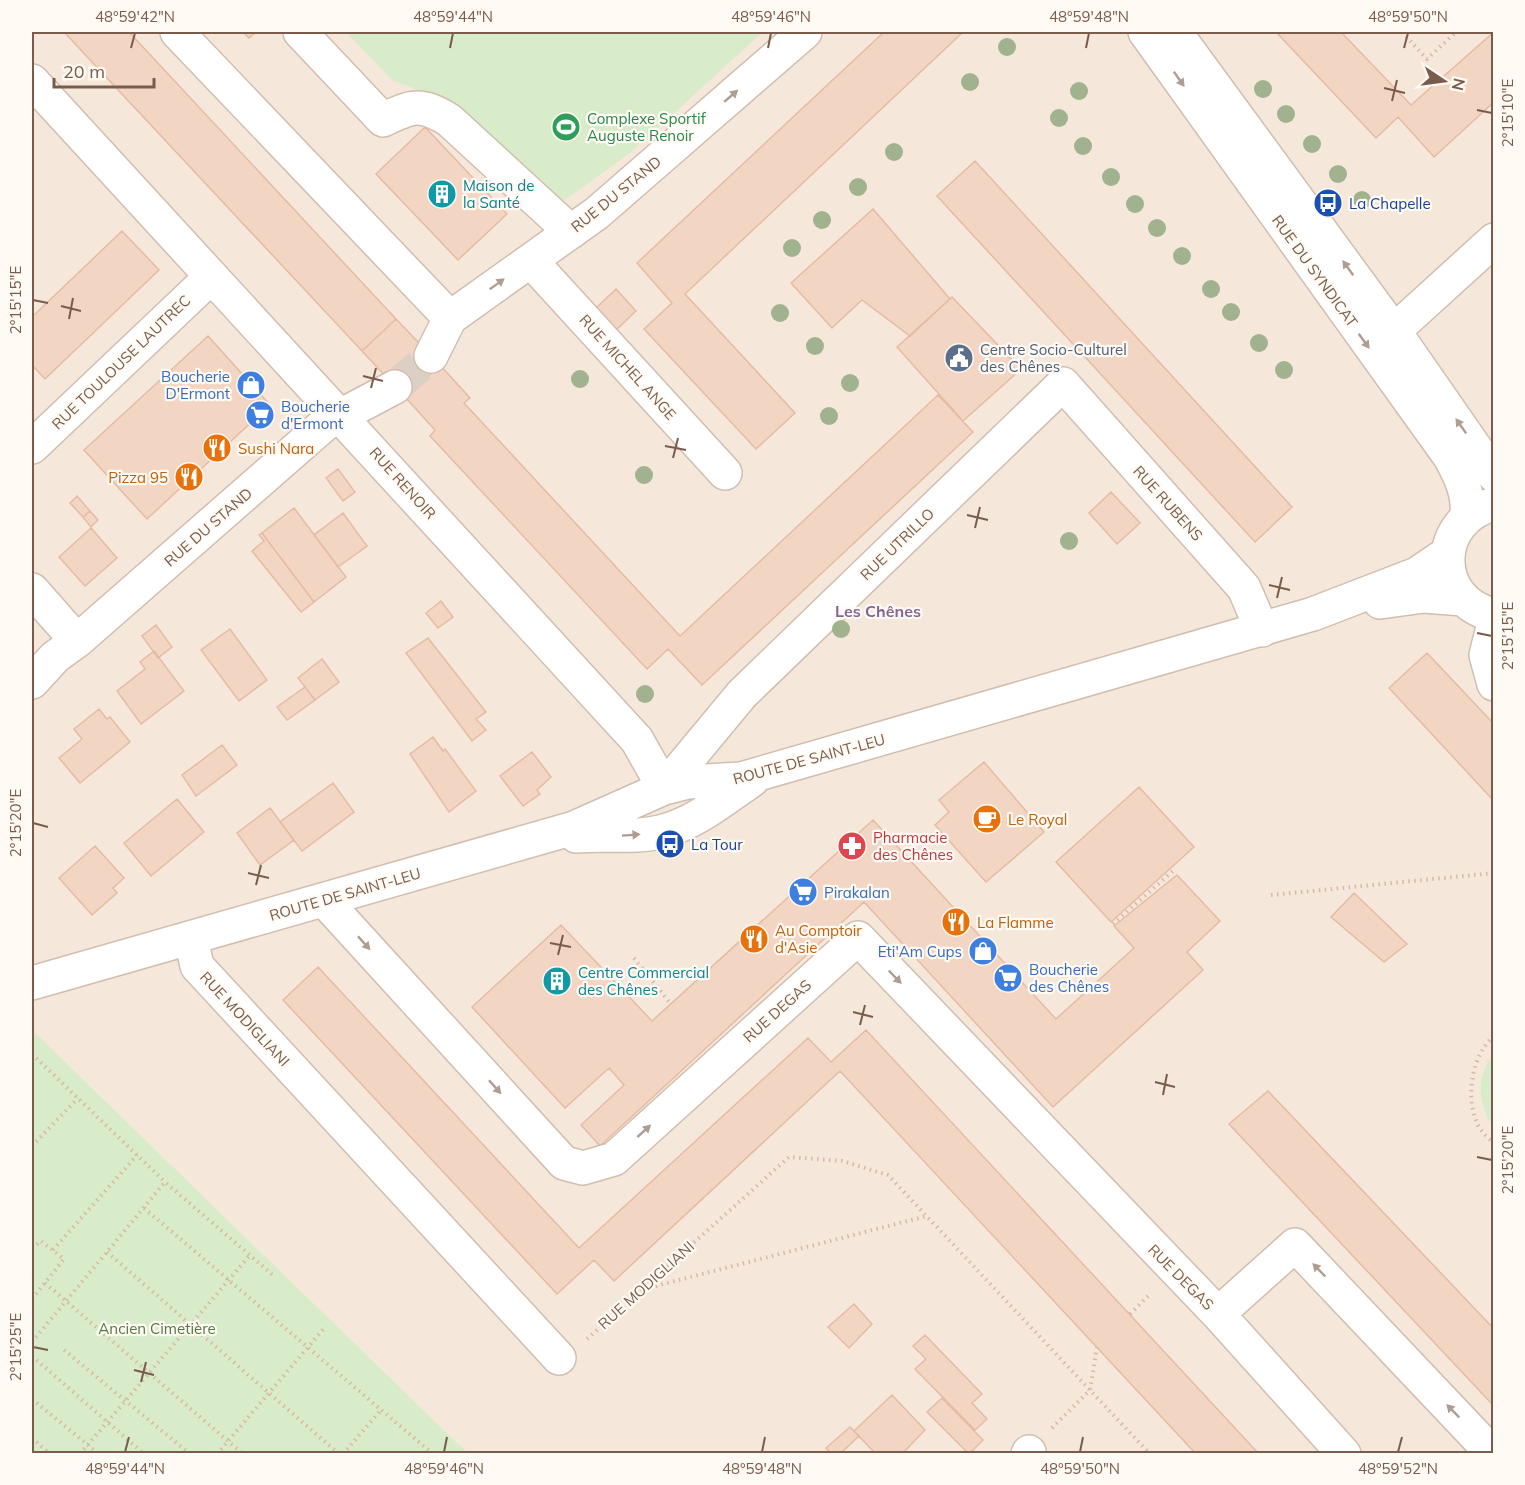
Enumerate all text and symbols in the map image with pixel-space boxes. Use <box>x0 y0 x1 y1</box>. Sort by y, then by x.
text: 48°59'42"N <box>95 7 175 26</box>
text: 48°59'44"N <box>413 7 493 26</box>
text: 48°59'46"N <box>731 7 811 26</box>
text: 48°59'48"N <box>1049 7 1129 26</box>
text: 48°59'50"N <box>1368 7 1448 26</box>
scale bar <box>54 51 154 89</box>
north arrow <box>1414 51 1474 111</box>
text: 20 m <box>63 60 105 83</box>
one-way arrow <box>1173 71 1184 87</box>
text: N <box>1448 76 1470 93</box>
text: 2°15'10"E <box>1498 79 1517 147</box>
one-way arrow <box>723 89 738 103</box>
place label: Complexe Sportif Auguste Renoir <box>587 109 707 145</box>
sports icon: Complexe Sportif Auguste Renoir <box>550 111 582 143</box>
street label: RUE DU STAND <box>567 152 665 236</box>
place label: Maison de la Santé <box>463 176 534 212</box>
building icon: Maison de la Santé <box>426 178 458 210</box>
bus stop icon: La Chapelle <box>1312 187 1344 219</box>
place label: La Chapelle <box>1349 194 1431 213</box>
street label: RUE DU SYNDICAT <box>1268 211 1362 331</box>
one-way arrow <box>1342 260 1354 275</box>
text: 2°15'15"E <box>6 266 25 334</box>
one-way arrow <box>489 278 505 290</box>
street label: RUE TOULOUSE LAUTREC <box>48 291 194 433</box>
street label: RUE MICHEL ANGE <box>576 310 681 424</box>
one-way arrow <box>1358 332 1370 348</box>
place label: Centre Socio-Culturel des Chênes <box>980 340 1127 376</box>
public building icon: Centre Socio-Culturel des Chênes <box>943 342 975 374</box>
place label: Boucherie D'Ermont <box>161 367 230 403</box>
shop icon: Boucherie D'Ermont <box>235 369 267 401</box>
place label: Boucherie d'Ermont <box>281 397 350 433</box>
supermarket icon: Boucherie d'Ermont <box>244 399 276 431</box>
one-way arrow <box>1455 419 1467 435</box>
restaurant icon: Sushi Nara <box>201 432 233 464</box>
place label: Sushi Nara <box>238 439 314 458</box>
street label: RUE RENOIR <box>366 443 440 523</box>
restaurant icon: Pizza 95 <box>173 461 205 493</box>
street label: RUE RUBENS <box>1129 461 1207 545</box>
place label: Pizza 95 <box>108 468 168 487</box>
street label: RUE DU STAND <box>160 484 256 570</box>
street label: RUE UTRILLO <box>856 504 938 584</box>
district label: Les Chênes <box>835 601 921 621</box>
text: 2°15'15"E <box>1498 602 1517 670</box>
street label: ROUTE DE SAINT-LEU <box>731 730 887 788</box>
text: 2°15'20"E <box>6 789 25 857</box>
cafe icon: Le Royal <box>971 803 1003 835</box>
place label: Le Royal <box>1008 810 1067 829</box>
bus stop icon: La Tour <box>654 828 686 860</box>
place label: Pharmacie des Chênes <box>873 828 953 864</box>
one-way arrow <box>621 830 640 840</box>
pharmacy icon: Pharmacie des Chênes <box>836 830 868 862</box>
place label: La Tour <box>691 835 743 854</box>
street label: ROUTE DE SAINT-LEU <box>267 863 423 925</box>
supermarket icon: Pirakalan <box>787 876 819 908</box>
place label: Pirakalan <box>824 883 890 902</box>
restaurant icon: La Flamme <box>940 906 972 938</box>
place label: La Flamme <box>977 913 1054 932</box>
place label: Au Comptoir d'Asie <box>775 921 862 957</box>
restaurant icon: Au Comptoir d'Asie <box>738 923 770 955</box>
one-way arrow <box>357 935 370 950</box>
shop icon: Eti'Am Cups <box>967 935 999 967</box>
place label: Eti'Am Cups <box>878 942 962 961</box>
place label: Boucherie des Chênes <box>1029 960 1109 996</box>
supermarket icon: Boucherie des Chênes <box>992 962 1024 994</box>
place label: Centre Commercial des Chênes <box>578 963 709 999</box>
building icon: Centre Commercial des Chênes <box>541 965 573 997</box>
street label: RUE MODIGLIANI <box>196 968 294 1070</box>
one-way arrow <box>888 970 902 984</box>
street label: RUE DEGAS <box>739 975 815 1047</box>
one-way arrow <box>488 1080 502 1095</box>
one-way arrow <box>637 1125 651 1139</box>
text: 2°15'20"E <box>1498 1126 1517 1194</box>
street label: RUE MODIGLIANI <box>594 1237 698 1333</box>
street label: RUE DEGAS <box>1144 1240 1218 1314</box>
one-way arrow <box>1312 1263 1326 1277</box>
text: 2°15'25"E <box>6 1313 25 1381</box>
park label: Ancien Cimetière <box>98 1319 216 1338</box>
one-way arrow <box>1446 1404 1460 1419</box>
text: 48°59'44"N <box>85 1459 165 1478</box>
text: 48°59'46"N <box>404 1459 484 1478</box>
text: 48°59'48"N <box>722 1459 802 1478</box>
text: 48°59'50"N <box>1040 1459 1120 1478</box>
text: 48°59'52"N <box>1358 1459 1438 1478</box>

